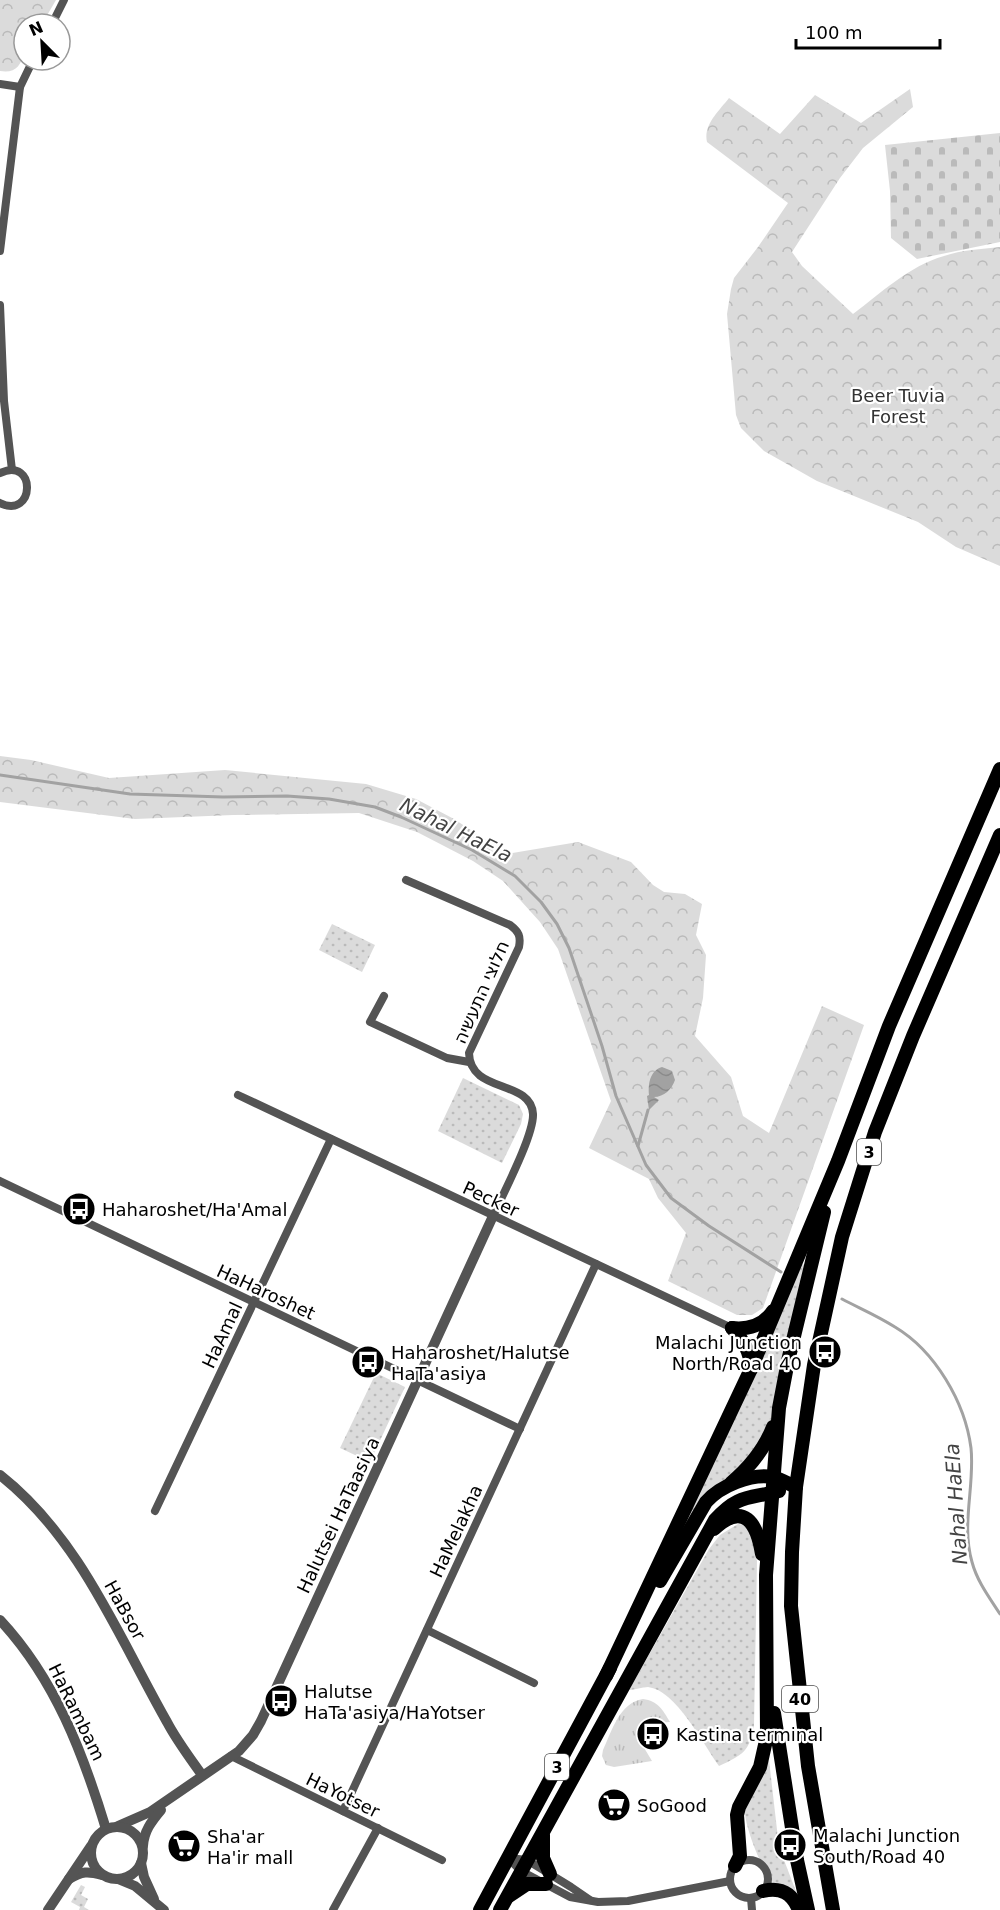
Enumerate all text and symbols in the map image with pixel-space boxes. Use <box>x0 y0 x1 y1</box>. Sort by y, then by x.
north arrow <box>12 12 72 72</box>
scale bar <box>796 12 940 50</box>
text: N <box>26 17 46 40</box>
text: 100 m <box>805 22 863 43</box>
park label: Beer Tuvia Forest <box>851 385 945 427</box>
water label: Nahal HaEla <box>396 793 516 867</box>
street label: חלוצי התעשיה <box>449 937 513 1047</box>
road number: 3 <box>857 1139 881 1165</box>
street label: Pecker <box>460 1177 523 1221</box>
bus stop icon: Haharoshet/Ha'Amal <box>61 1191 97 1227</box>
place label: Haharoshet/Ha'Amal <box>102 1199 287 1220</box>
street label: HaHaroshet <box>213 1260 319 1324</box>
street label: HaAmal <box>198 1299 246 1371</box>
place label: Malachi Junction North/Road 40 <box>655 1332 802 1374</box>
bus stop icon: Malachi Junction North/Road 40 <box>807 1334 843 1370</box>
place label: Haharoshet/Halutse HaTa'asiya <box>391 1342 570 1384</box>
bus stop icon: Haharoshet/Halutse HaTa'asiya <box>350 1344 386 1380</box>
street label: Halutsei HaTaasiya <box>293 1434 383 1596</box>
water label: Nahal HaEla <box>940 1442 972 1566</box>
street label: HaMelakha <box>425 1481 487 1581</box>
street label: HaBsor <box>100 1577 150 1644</box>
street label: HaRambam <box>44 1660 110 1764</box>
place label: Halutse HaTa'asiya/HaYotser <box>304 1681 485 1723</box>
bus stop icon: Halutse HaTa'asiya/HaYotser <box>263 1683 299 1719</box>
road number: 40 <box>782 1686 818 1712</box>
bus stop icon: Kastina terminal <box>635 1716 671 1752</box>
place label: Kastina terminal <box>676 1724 823 1745</box>
road number: 3 <box>545 1754 569 1780</box>
street label: HaYotser <box>303 1768 384 1822</box>
supermarket icon: SoGood <box>596 1787 632 1823</box>
place label: SoGood <box>637 1795 707 1816</box>
place label: Malachi Junction South/Road 40 <box>813 1825 960 1867</box>
place label: Sha'ar Ha'ir mall <box>207 1826 293 1868</box>
bus stop icon: Malachi Junction South/Road 40 <box>772 1827 808 1863</box>
supermarket icon: Sha'ar Ha'ir mall <box>166 1828 202 1864</box>

